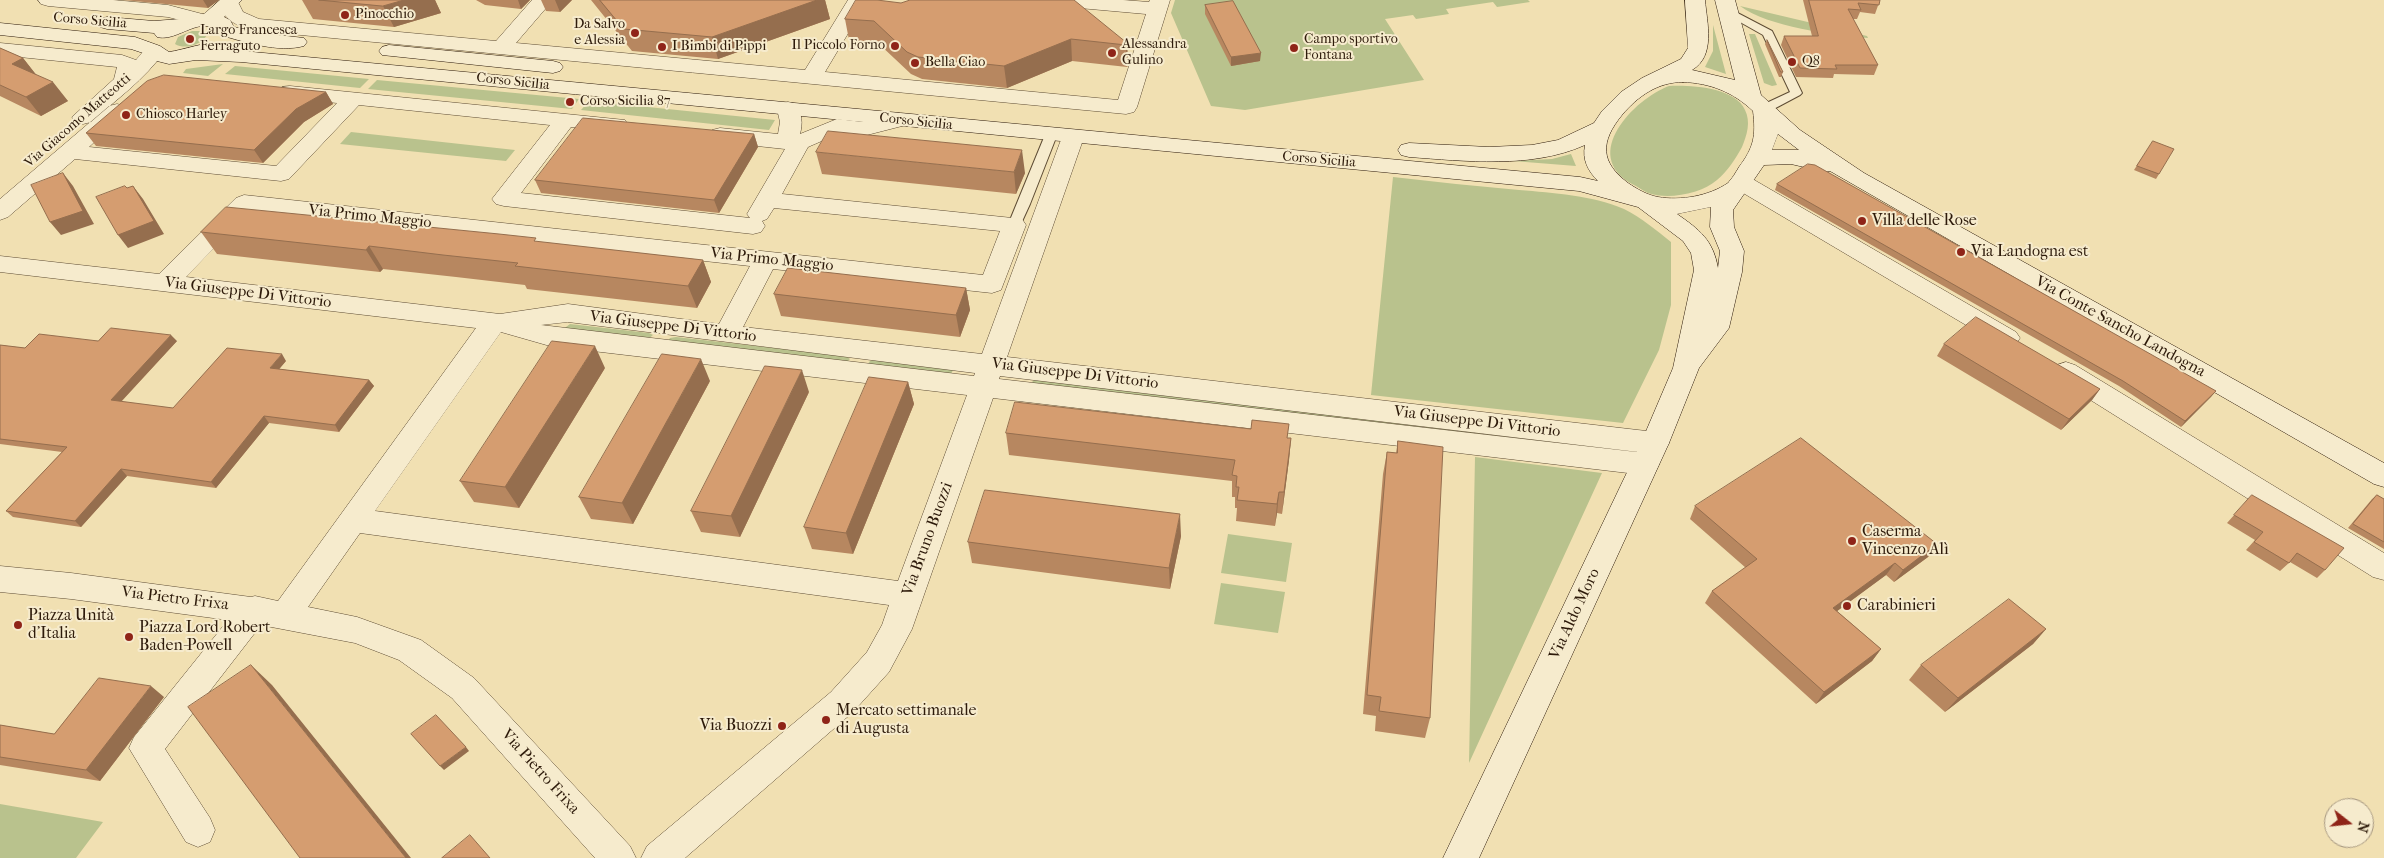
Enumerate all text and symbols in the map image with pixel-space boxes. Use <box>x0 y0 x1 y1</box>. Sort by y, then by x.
place label: Pinocchio <box>355 7 414 23</box>
street label: Corso Sicilia <box>53 9 127 33</box>
marker: Pinocchio <box>339 9 351 21</box>
place label: Da Salvo e Alessia <box>574 17 625 49</box>
place label: Largo Francesca Ferraguto <box>200 23 297 56</box>
marker: Da Salvo e Alessia <box>629 27 641 39</box>
place label: Campo sportivo Fontana <box>1304 32 1398 64</box>
marker: Largo Francesca Ferraguto <box>184 33 196 45</box>
place label: Alessandra Gulino <box>1122 37 1187 70</box>
place label: Il Piccolo Forno <box>791 38 885 54</box>
place label: I Bimbi di Pippi <box>672 39 766 55</box>
marker: Il Piccolo Forno <box>889 40 901 52</box>
marker: I Bimbi di Pippi <box>656 41 668 53</box>
marker: Campo sportivo Fontana <box>1288 42 1300 54</box>
marker: Alessandra Gulino <box>1106 47 1118 59</box>
place label: Q8 <box>1802 54 1820 70</box>
place label: Bella Ciao <box>925 55 985 71</box>
marker: Q8 <box>1786 56 1798 68</box>
marker: Bella Ciao <box>909 57 921 69</box>
street label: Via Giacomo Matteotti <box>21 70 135 172</box>
street label: Corso Sicilia <box>475 70 551 94</box>
place label: Corso Sicilia 87 <box>580 94 670 110</box>
marker: Corso Sicilia 87 <box>564 96 576 108</box>
place label: Chiosco Harley <box>136 107 227 123</box>
marker: Chiosco Harley <box>120 109 132 121</box>
street label: Corso Sicilia <box>878 110 954 134</box>
street label: Corso Sicilia <box>1282 148 1356 172</box>
street label: Via Primo Maggio <box>307 201 433 233</box>
place label: Villa delle Rose <box>1872 211 1977 231</box>
marker: Villa delle Rose <box>1856 215 1868 227</box>
place label: Via Landogna est <box>1971 242 2088 262</box>
street label: Via Primo Maggio <box>709 244 835 276</box>
marker: Via Landogna est <box>1955 246 1967 258</box>
street label: Via Conte Sancho Landogna <box>2032 272 2208 382</box>
street label: Via Giuseppe Di Vittorio <box>164 273 332 313</box>
street label: Via Giuseppe Di Vittorio <box>589 307 757 347</box>
street label: Via Giuseppe Di Vittorio <box>991 354 1159 394</box>
street label: Via Giuseppe Di Vittorio <box>1393 402 1561 442</box>
street label: Via Bruno Buozzi <box>899 480 957 598</box>
place label: Caserma Vincenzo Alì <box>1862 522 1949 560</box>
marker: Caserma Vincenzo Alì <box>1846 535 1858 547</box>
street label: Via Aldo Moro <box>1546 565 1604 663</box>
street label: Via Pietro Frixa <box>120 583 230 615</box>
place label: Carabinieri <box>1857 596 1936 616</box>
marker: Carabinieri <box>1841 600 1853 612</box>
place label: Piazza Unità d'Italia <box>28 606 114 644</box>
place label: Piazza Lord Robert Baden-Powell <box>139 618 271 656</box>
marker: Piazza Unità d'Italia <box>12 619 24 631</box>
marker: Piazza Lord Robert Baden-Powell <box>123 631 135 643</box>
place label: Mercato settimanale di Augusta <box>836 701 976 739</box>
marker: Mercato settimanale di Augusta <box>820 714 832 726</box>
place label: Via Buozzi <box>700 716 772 736</box>
marker: Via Buozzi <box>776 720 788 732</box>
street label: Via Pietro Frixa <box>497 725 583 819</box>
north arrow <box>2324 798 2374 848</box>
text: N <box>2353 820 2373 834</box>

